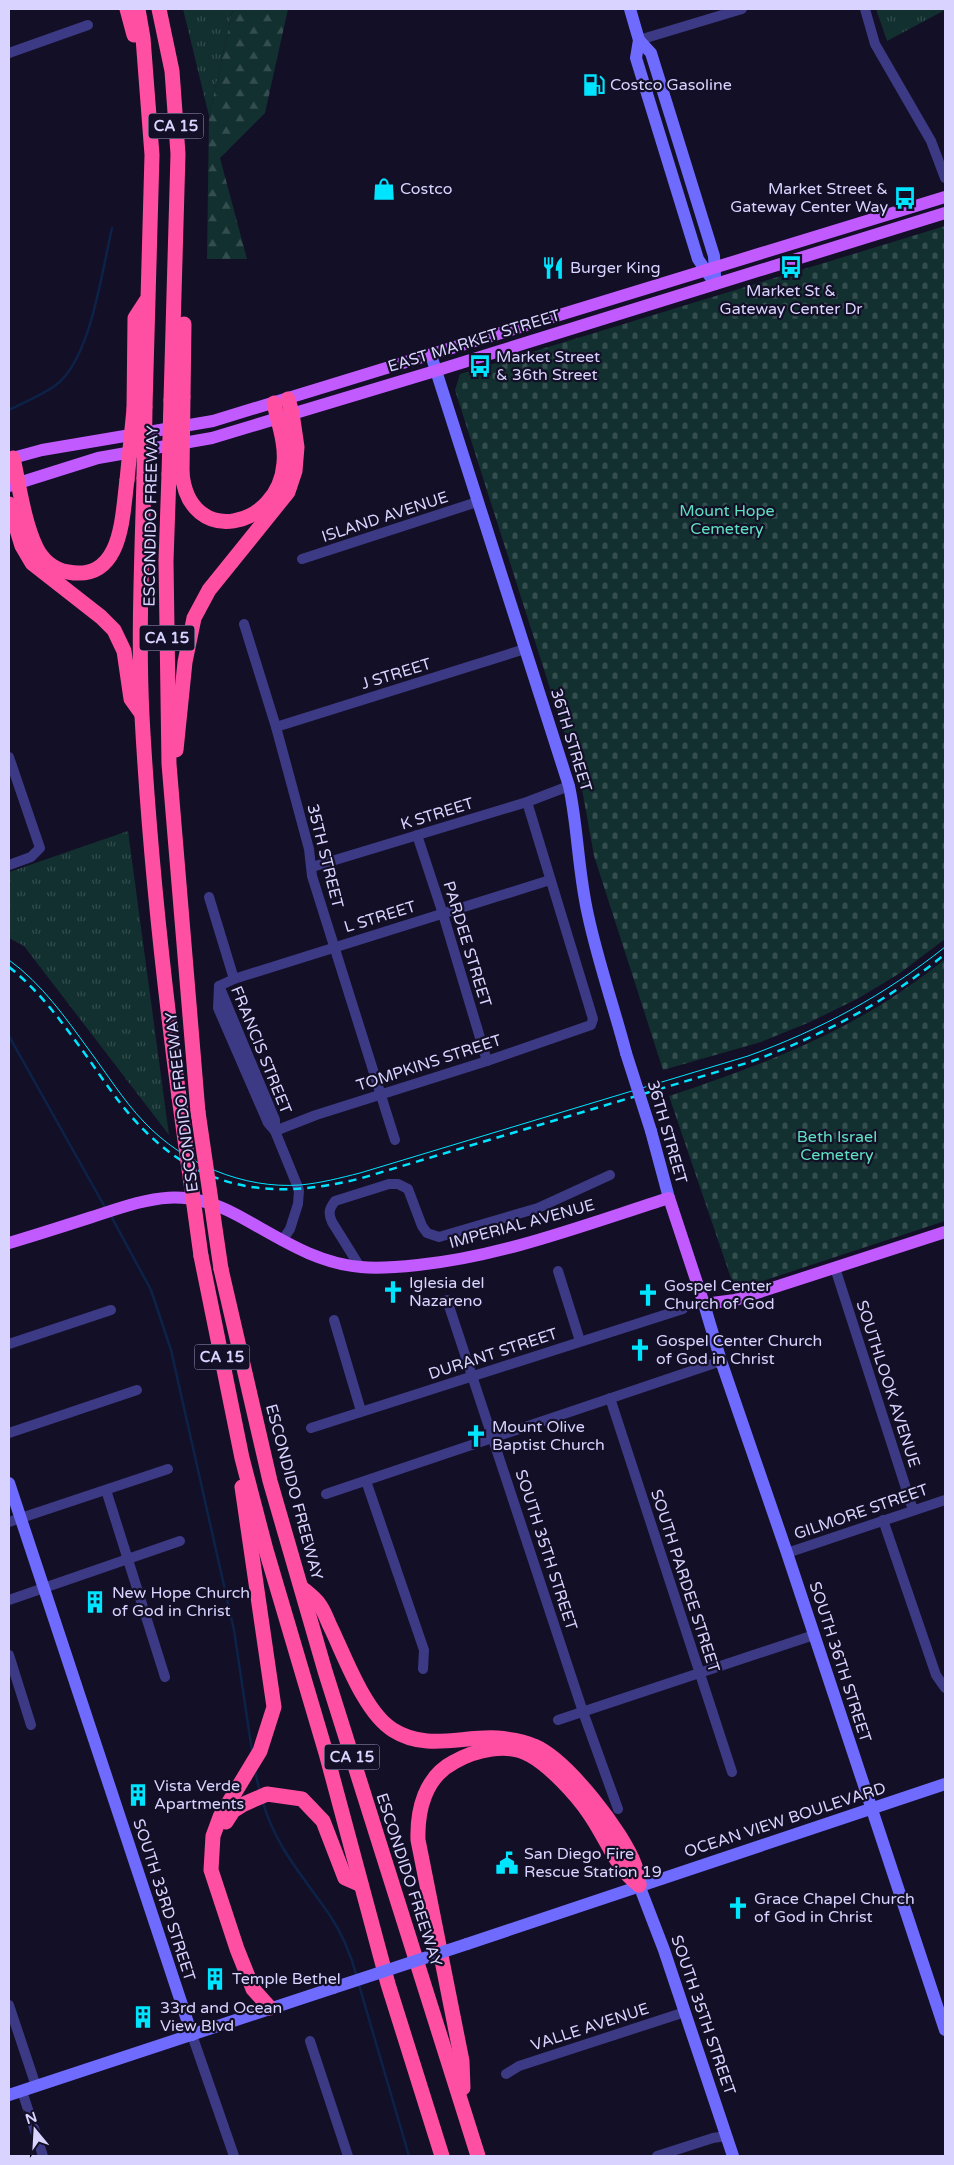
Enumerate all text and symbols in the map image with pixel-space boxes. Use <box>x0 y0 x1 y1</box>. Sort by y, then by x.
fuel station icon: Costco Gasoline <box>581 72 607 98</box>
place label: Costco Gasoline <box>610 75 732 95</box>
road number: CA 15 <box>148 114 204 138</box>
shop icon: Costco <box>371 176 397 202</box>
place label: Costco <box>400 179 452 199</box>
place label: Market Street & Gateway Center Way <box>730 179 888 217</box>
bus stop icon: Market Street & Gateway Center Way <box>892 185 918 211</box>
bus stop icon: Market St & Gateway Center Dr <box>778 254 804 280</box>
restaurant icon: Burger King <box>540 255 566 281</box>
place label: Burger King <box>570 258 661 278</box>
place label: Market St & Gateway Center Dr <box>720 281 863 319</box>
street label: EAST MARKET STREET <box>385 305 563 377</box>
place label: Market Street & 36th Street <box>496 347 600 385</box>
bus stop icon: Market Street & 36th Street <box>467 353 493 379</box>
street label: ESCONDIDO FREEWAY <box>139 425 163 607</box>
street label: ISLAND AVENUE <box>319 487 451 547</box>
park label: Mount Hope Cemetery <box>679 501 775 539</box>
road number: CA 15 <box>140 626 194 650</box>
street label: J STREET <box>359 654 434 694</box>
street label: 36TH STREET <box>546 686 596 794</box>
street label: K STREET <box>398 793 476 835</box>
street label: 35TH STREET <box>302 802 348 910</box>
street label: PARDEE STREET <box>438 879 496 1010</box>
street label: L STREET <box>342 897 419 937</box>
street label: FRANCIS STREET <box>226 983 296 1117</box>
street label: ESCONDIDO FREEWAY <box>161 1011 203 1193</box>
street label: TOMPKINS STREET <box>354 1030 504 1096</box>
street label: 36TH STREET <box>643 1078 691 1186</box>
park label: Beth Israel Cemetery <box>797 1127 877 1165</box>
street label: IMPERIAL AVENUE <box>447 1195 597 1253</box>
place label: Iglesia del Nazareno <box>409 1273 484 1311</box>
place label: Gospel Center Church of God <box>664 1276 775 1314</box>
church icon: Iglesia del Nazareno <box>380 1279 406 1305</box>
church icon: Gospel Center Church of God <box>635 1282 661 1308</box>
street label: SOUTHLOOK AVENUE <box>852 1298 924 1470</box>
street label: DURANT STREET <box>426 1324 560 1384</box>
place label: Gospel Center Church of God in Christ <box>656 1331 822 1369</box>
church icon: Gospel Center Church of God in Christ <box>627 1337 653 1363</box>
road number: CA 15 <box>194 1344 250 1370</box>
street label: ESCONDIDO FREEWAY <box>261 1402 327 1582</box>
place label: Mount Olive Baptist Church <box>492 1417 605 1455</box>
church icon: Mount Olive Baptist Church <box>463 1423 489 1449</box>
street label: SOUTH 35TH STREET <box>511 1467 581 1633</box>
street label: GILMORE STREET <box>791 1480 931 1544</box>
street label: SOUTH PARDEE STREET <box>646 1487 724 1675</box>
street label: SOUTH 36TH STREET <box>805 1579 875 1745</box>
place label: New Hope Church of God in Christ <box>112 1583 250 1621</box>
building icon: New Hope Church of God in Christ <box>82 1589 108 1615</box>
road number: CA 15 <box>324 1744 380 1770</box>
place label: Vista Verde Apartments <box>154 1776 244 1814</box>
street label: OCEAN VIEW BOULEVARD <box>682 1778 888 1862</box>
building icon: Vista Verde Apartments <box>125 1782 151 1808</box>
street label: ESCONDIDO FREEWAY <box>371 1791 447 1969</box>
street label: SOUTH 33RD STREET <box>128 1816 200 1984</box>
place label: San Diego Fire Rescue Station 19 <box>524 1844 662 1882</box>
public building icon: San Diego Fire Rescue Station 19 <box>494 1850 520 1876</box>
place label: Grace Chapel Church of God in Christ <box>754 1889 915 1927</box>
church icon: Grace Chapel Church of God in Christ <box>725 1895 751 1921</box>
street label: SOUTH 35TH STREET <box>666 1933 740 2098</box>
building icon: Temple Bethel <box>202 1966 228 1992</box>
place label: Temple Bethel <box>232 1969 341 1989</box>
place label: 33rd and Ocean View Blvd <box>160 1998 282 2036</box>
street label: VALLE AVENUE <box>528 1999 652 2055</box>
building icon: 33rd and Ocean View Blvd <box>130 2004 156 2030</box>
north arrow <box>10 2105 60 2155</box>
text: N <box>23 2108 39 2128</box>

